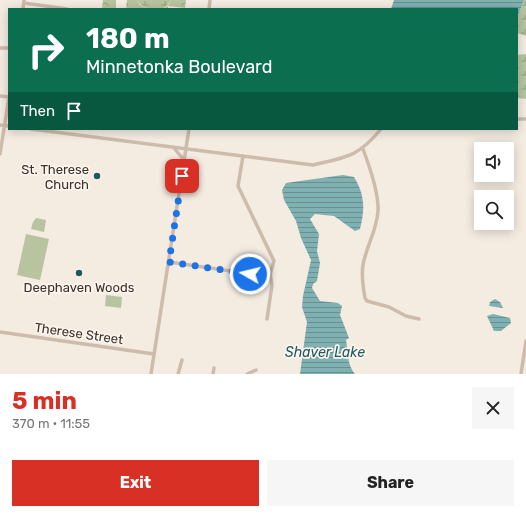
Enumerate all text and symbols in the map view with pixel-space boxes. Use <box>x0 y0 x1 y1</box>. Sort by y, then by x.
text: 180 m <box>86 22 170 55</box>
icon: right <box>20 24 72 76</box>
text: Minnetonka Boulevard <box>86 56 272 78</box>
icon: arrive <box>63 100 85 122</box>
text: Then <box>20 102 55 120</box>
map controls <box>474 142 514 230</box>
button: sound <box>474 142 514 182</box>
pin <box>165 159 199 193</box>
place label: St. Therese Church <box>21 162 89 192</box>
icon: arrive <box>171 165 193 187</box>
marker: St. Therese Church <box>92 171 102 181</box>
button: search <box>474 190 514 230</box>
position arrow <box>229 253 271 295</box>
marker: Deephaven Woods <box>74 268 84 278</box>
place label: Deephaven Woods <box>24 280 135 295</box>
street label: Therese Street <box>34 320 124 347</box>
water label: Shaver Lake <box>285 344 365 361</box>
text: 5 min <box>12 387 77 415</box>
button: close <box>472 387 514 429</box>
text: 370 m · 11:55 <box>12 416 90 431</box>
button: Exit <box>12 460 259 506</box>
button: Share <box>267 460 514 506</box>

